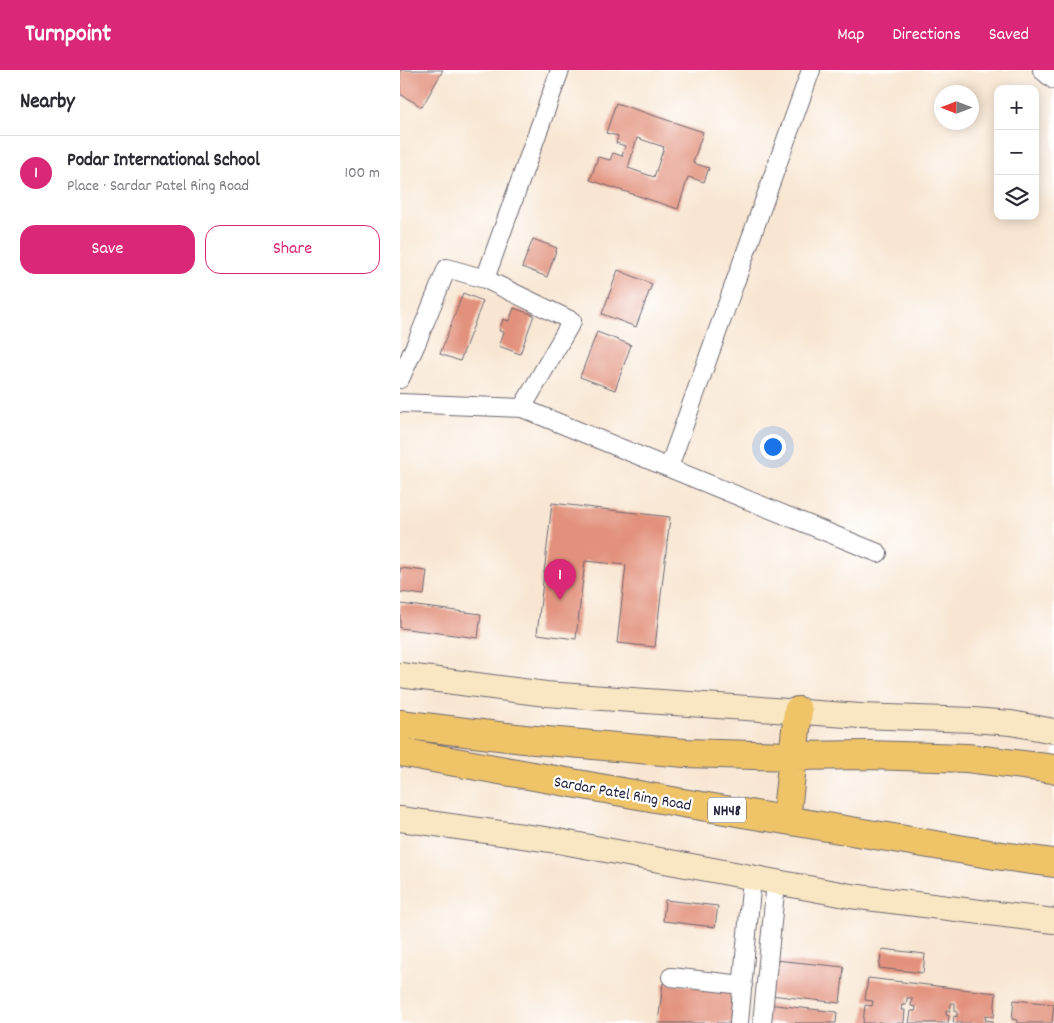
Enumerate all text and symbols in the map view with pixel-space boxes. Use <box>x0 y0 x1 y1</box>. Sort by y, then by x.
text: Turnpoint <box>25 18 111 52</box>
text: Map <box>837 23 864 48</box>
text: Directions <box>892 23 961 48</box>
text: Saved <box>989 23 1029 48</box>
north arrow <box>934 85 979 130</box>
map controls <box>994 85 1039 220</box>
button: + <box>994 85 1039 130</box>
text: Nearby <box>20 88 75 118</box>
button: − <box>994 130 1039 175</box>
text: Podar International School <box>67 148 260 175</box>
text: 1 <box>34 162 38 185</box>
text: 100 m <box>344 162 380 185</box>
text: Place · Sardar Patel Ring Road <box>67 175 249 198</box>
button: layers <box>994 175 1039 220</box>
button: Save <box>20 225 195 274</box>
button: Share <box>205 225 380 274</box>
your location <box>760 434 786 460</box>
pin: 1 <box>544 559 576 600</box>
street label: Sardar Patel Ring Road <box>552 771 693 818</box>
road number: NH48 <box>708 798 746 822</box>

